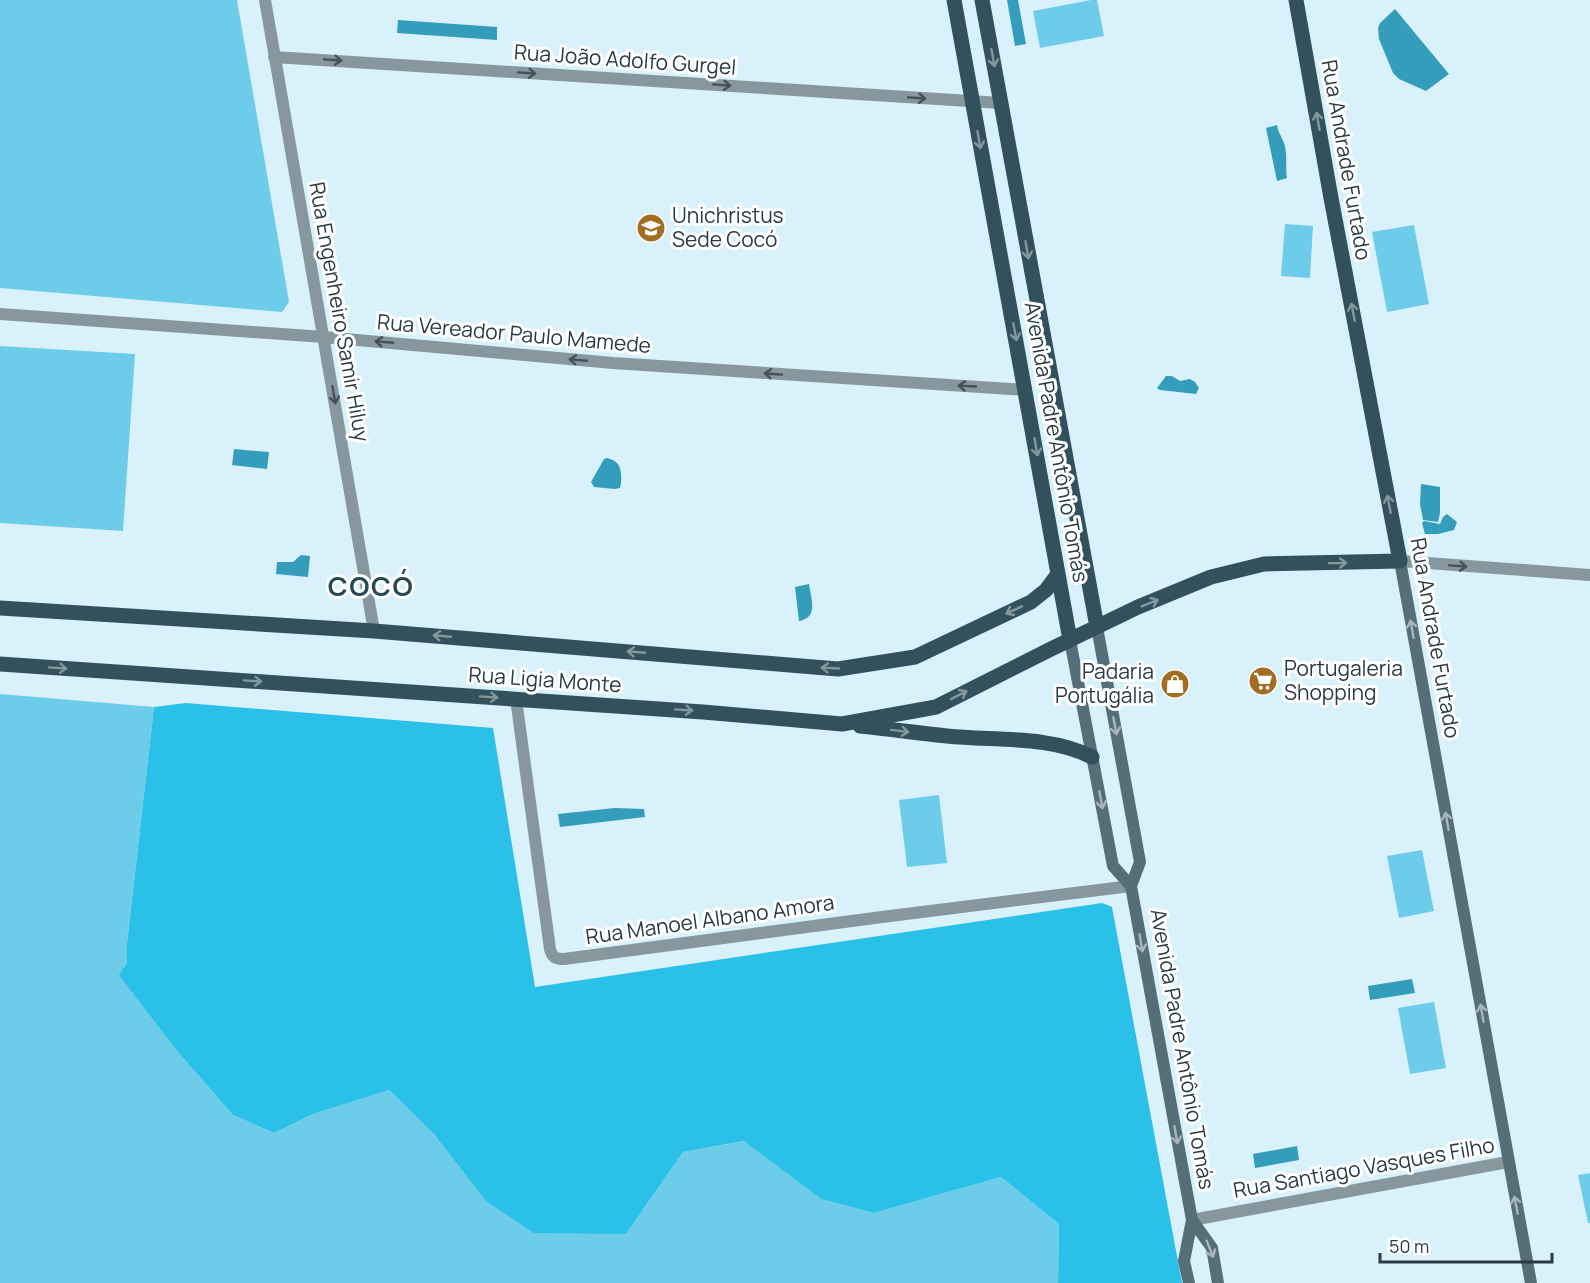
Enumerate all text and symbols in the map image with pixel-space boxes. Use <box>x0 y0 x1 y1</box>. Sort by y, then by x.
street label: Rua João Adolfo Gurgel <box>513 37 737 81</box>
one-way arrow <box>988 47 999 67</box>
one-way arrow <box>322 55 342 66</box>
street label: Rua Andrade Furtado <box>1316 57 1378 262</box>
one-way arrow <box>517 68 537 79</box>
one-way arrow <box>711 80 731 91</box>
one-way arrow <box>906 93 926 104</box>
one-way arrow <box>1312 111 1323 131</box>
one-way arrow <box>974 130 985 150</box>
street label: Rua Engenheiro Samir Hiluy <box>303 180 377 444</box>
place label: Unichristus Sede Cocó <box>672 201 784 253</box>
school or university icon: Unichristus Sede Cocó <box>635 212 667 244</box>
one-way arrow <box>1022 239 1033 259</box>
street label: Avenida Padre Antônio Tomás <box>1019 299 1095 584</box>
one-way arrow <box>1347 303 1358 323</box>
street label: Rua Vereador Paulo Mamede <box>376 307 652 359</box>
one-way arrow <box>1010 322 1021 341</box>
one-way arrow <box>375 336 395 347</box>
one-way arrow <box>569 354 589 365</box>
one-way arrow <box>763 368 783 379</box>
one-way arrow <box>958 381 978 392</box>
one-way arrow <box>328 384 339 404</box>
one-way arrow <box>1031 437 1042 457</box>
one-way arrow <box>1383 495 1394 514</box>
street label: Rua Andrade Furtado <box>1405 535 1467 740</box>
one-way arrow <box>1328 557 1348 569</box>
one-way arrow <box>1448 560 1468 571</box>
district label: COCÓ <box>328 567 414 604</box>
one-way arrow <box>1140 597 1158 608</box>
one-way arrow <box>1005 605 1023 617</box>
one-way arrow <box>1406 620 1417 640</box>
one-way arrow <box>432 630 452 641</box>
one-way arrow <box>627 647 647 658</box>
place label: Portugaleria Shopping <box>1284 654 1403 706</box>
place label: Padaria Portugália <box>1055 657 1154 709</box>
street label: Rua Ligia Monte <box>468 660 622 698</box>
one-way arrow <box>48 663 68 674</box>
one-way arrow <box>821 663 841 674</box>
supermarket icon: Portugaleria Shopping <box>1247 665 1279 697</box>
shop icon: Padaria Portugália <box>1159 668 1191 700</box>
one-way arrow <box>242 676 262 687</box>
one-way arrow <box>950 689 968 701</box>
one-way arrow <box>479 692 499 703</box>
one-way arrow <box>673 705 693 716</box>
one-way arrow <box>1110 716 1121 735</box>
one-way arrow <box>889 725 909 736</box>
one-way arrow <box>1096 790 1107 810</box>
one-way arrow <box>1441 812 1452 831</box>
street label: Rua Manoel Albano Amora <box>584 888 836 950</box>
street label: Avenida Padre Antônio Tomás <box>1145 906 1221 1191</box>
one-way arrow <box>1136 933 1147 952</box>
one-way arrow <box>1476 1004 1487 1023</box>
one-way arrow <box>1171 1125 1182 1144</box>
street label: Rua Santiago Vasques Filho <box>1231 1130 1497 1204</box>
one-way arrow <box>1511 1196 1522 1215</box>
scale bar <box>1380 1226 1552 1264</box>
text: 50 m <box>1389 1234 1429 1258</box>
one-way arrow <box>1205 1240 1216 1258</box>

